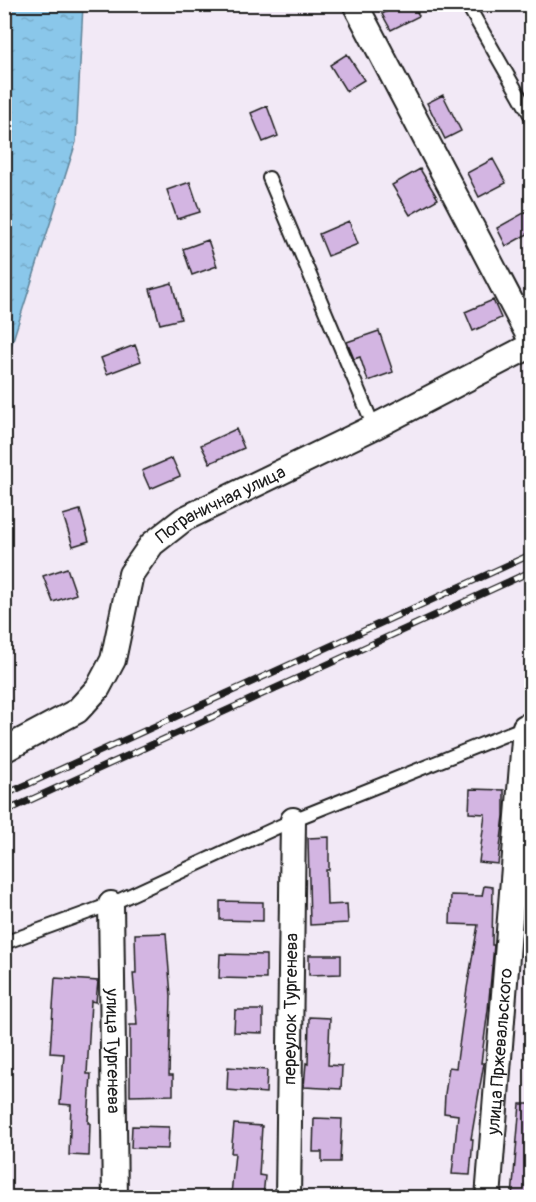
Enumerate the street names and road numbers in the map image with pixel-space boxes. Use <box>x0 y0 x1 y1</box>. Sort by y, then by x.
street label: Пограничная улица <box>151 460 289 548</box>
street label: переулок Тургенева <box>278 933 303 1085</box>
street label: улица Пржевальского <box>481 967 518 1137</box>
street label: улица Тургенева <box>101 987 125 1114</box>

